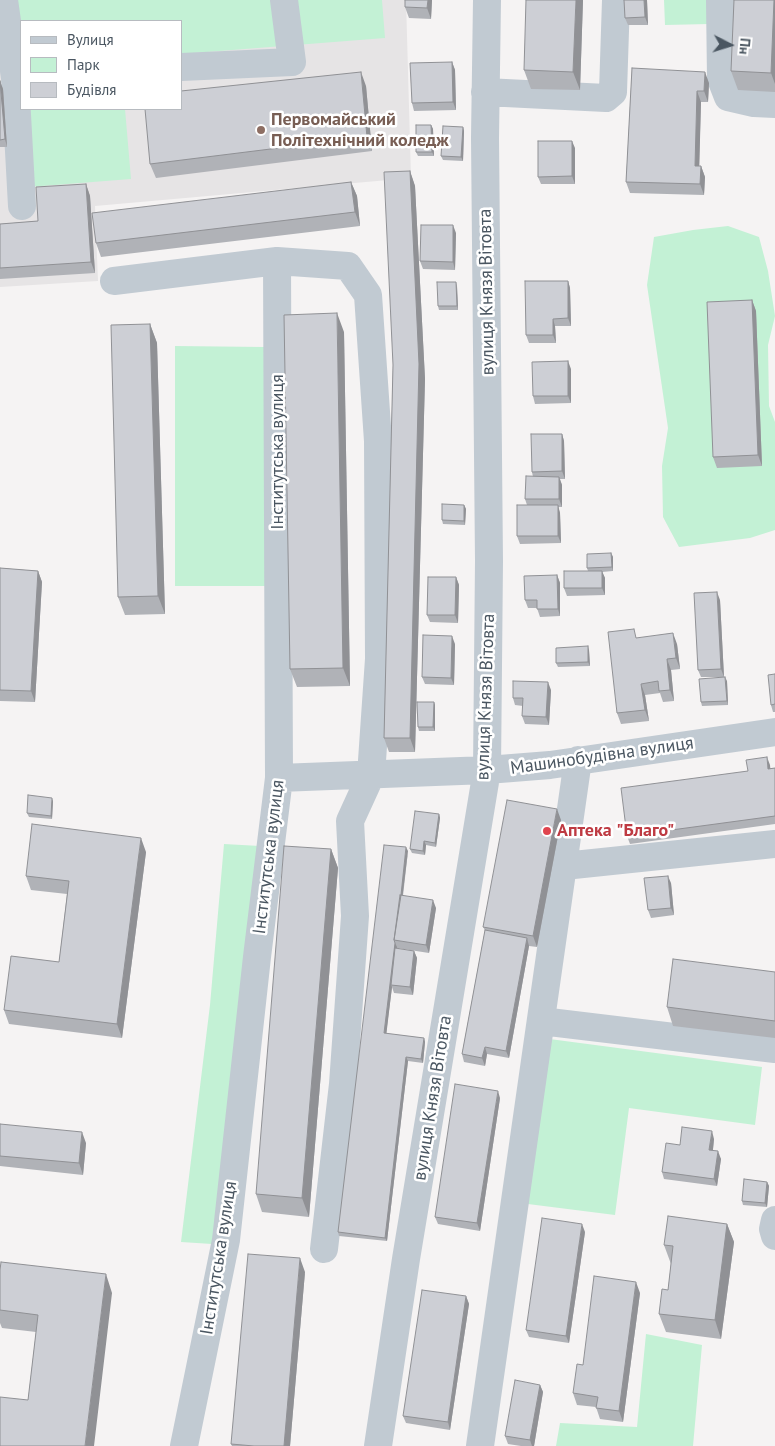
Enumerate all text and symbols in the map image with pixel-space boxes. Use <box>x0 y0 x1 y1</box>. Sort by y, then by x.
legend <box>20 20 182 110</box>
north arrow <box>705 20 755 70</box>
text: Вулиця <box>67 30 114 49</box>
text: Пн <box>735 37 755 55</box>
text: Парк <box>67 55 100 74</box>
text: Будівля <box>67 80 116 99</box>
place label: Первомайський Політехнічний коледж <box>271 109 449 152</box>
marker: Первомайський Політехнічний коледж <box>255 124 267 136</box>
street label: вулиця Князя Вітовта <box>475 208 499 376</box>
street label: Інститутська вулиця <box>267 374 289 530</box>
street label: вулиця Князя Вітовта <box>472 613 500 781</box>
street label: Машинобудівна вулиця <box>509 732 695 780</box>
street label: Інститутська вулиця <box>249 779 289 935</box>
place label: Аптека "Благо" <box>557 820 674 842</box>
marker: Аптека "Благо" <box>541 825 553 837</box>
street label: вулиця Князя Вітовта <box>409 1014 457 1182</box>
street label: Інститутська вулиця <box>196 1180 242 1336</box>

